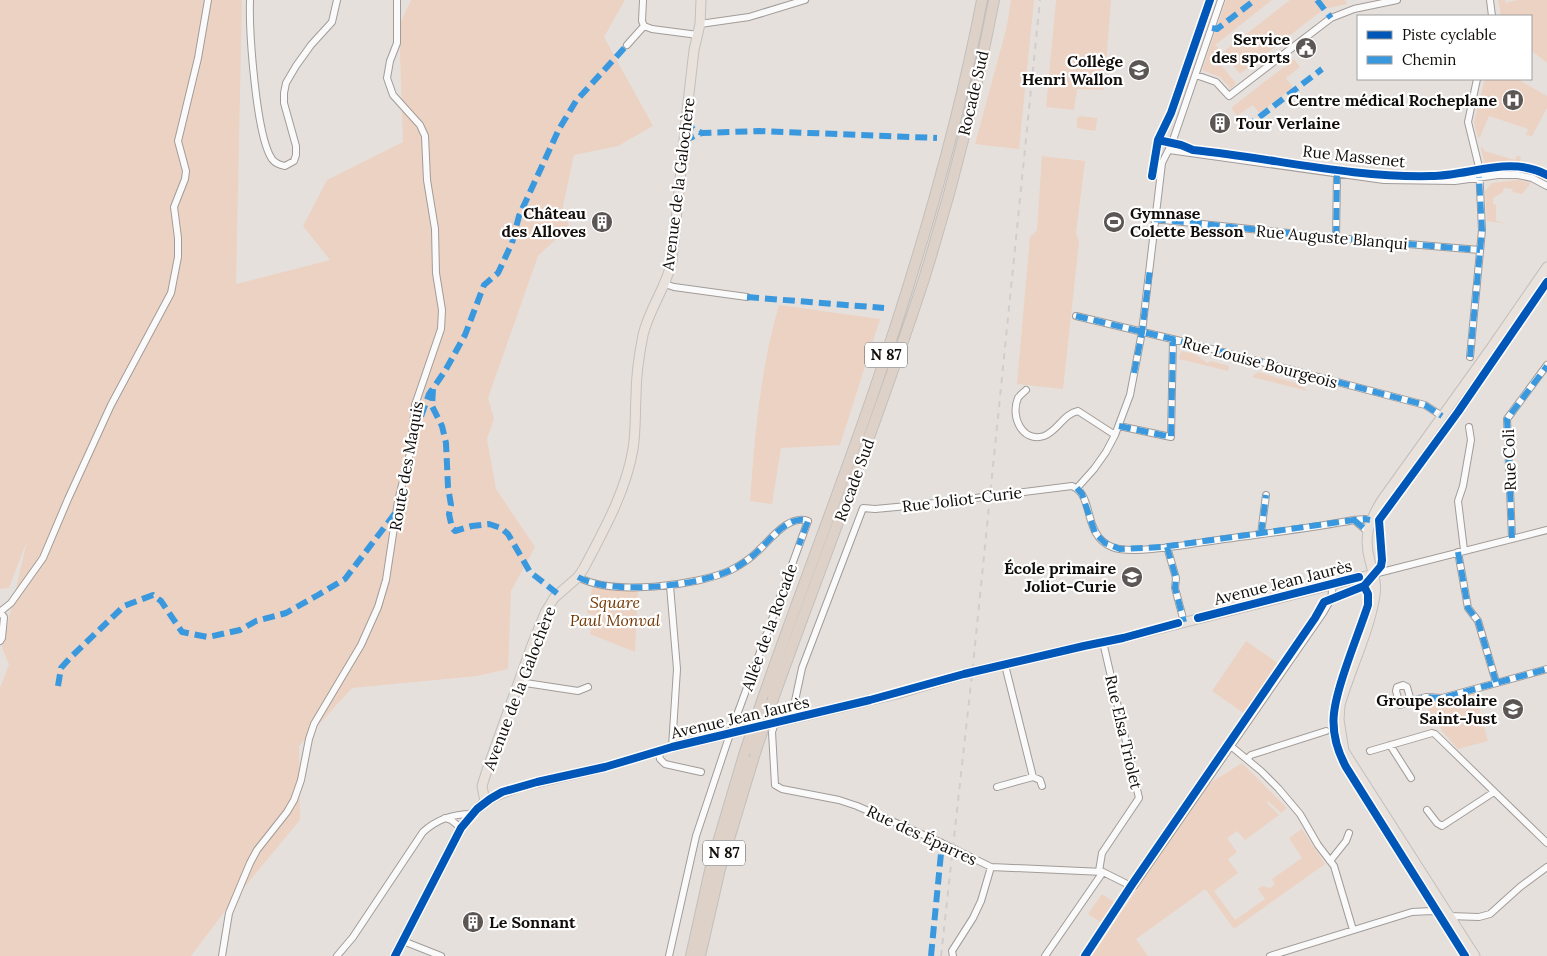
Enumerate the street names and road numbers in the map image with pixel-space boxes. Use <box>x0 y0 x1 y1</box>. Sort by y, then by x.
street label: Rocade Sud <box>954 48 993 137</box>
street label: Avenue de la Galochère <box>657 96 699 273</box>
street label: Rue Massenet <box>1302 141 1407 171</box>
street label: Rue Auguste Blanqui <box>1255 220 1409 254</box>
street label: Rue Louise Bourgeois <box>1180 332 1340 392</box>
road number: N 87 <box>865 342 907 368</box>
street label: Route des Maquis <box>385 400 427 532</box>
street label: Rue Coli <box>1498 429 1520 491</box>
street label: Rocade Sud <box>830 435 878 524</box>
street label: Rue Joliot-Curie <box>901 482 1023 516</box>
street label: Avenue Jean Jaurès <box>1211 555 1354 609</box>
street label: Allée de la Rocade <box>736 560 801 694</box>
street label: Avenue de la Galochère <box>478 603 560 774</box>
street label: Rue Elsa Triolet <box>1101 673 1147 792</box>
street label: Avenue Jean Jaurès <box>668 691 811 743</box>
street label: Rue des Éparres <box>863 801 981 869</box>
road number: N 87 <box>703 840 745 866</box>

